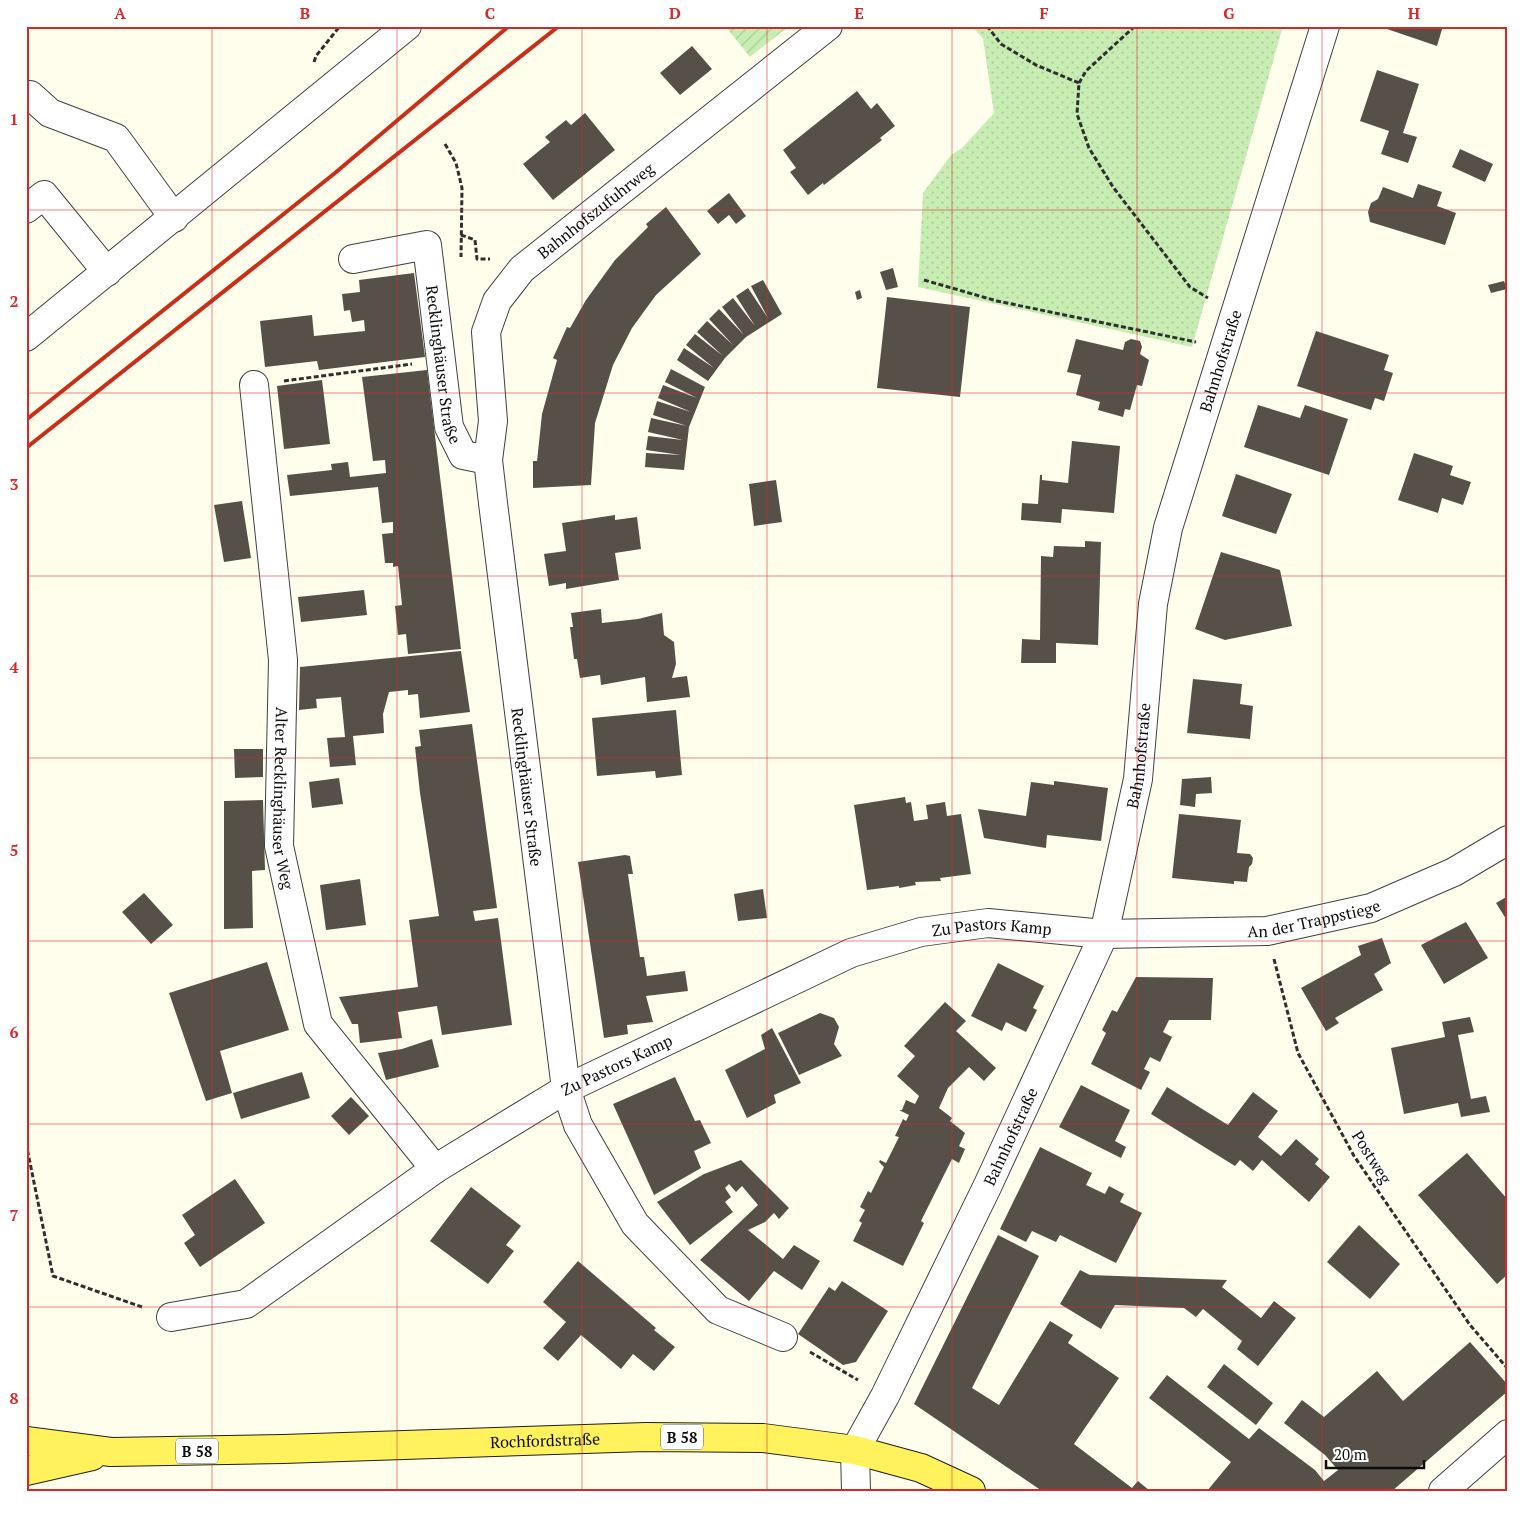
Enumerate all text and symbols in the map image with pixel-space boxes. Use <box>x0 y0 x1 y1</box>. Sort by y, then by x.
text: A <box>114 2 126 24</box>
text: B <box>300 2 310 24</box>
text: C <box>485 2 495 24</box>
text: D <box>669 2 681 24</box>
text: E <box>854 2 864 24</box>
text: F <box>1039 2 1049 24</box>
text: G <box>1223 2 1235 24</box>
text: H <box>1408 2 1420 24</box>
text: 1 <box>9 108 19 130</box>
street label: Bahnhofszufuhrweg <box>533 157 659 264</box>
street label: Recklinghäuser Straße <box>421 284 467 447</box>
text: 2 <box>9 290 19 312</box>
street label: Bahnhofstraße <box>1194 307 1247 415</box>
text: 3 <box>9 473 19 495</box>
text: 4 <box>9 656 19 678</box>
street label: Bahnhofstraße <box>1121 702 1155 810</box>
street label: Recklinghäuser Straße <box>506 706 548 868</box>
street label: Alter Recklinghäuser Weg <box>268 707 299 892</box>
text: 5 <box>9 839 19 861</box>
street label: An der Trappstiege <box>1247 894 1384 942</box>
street label: Zu Pastors Kamp <box>930 912 1053 941</box>
text: 6 <box>9 1021 19 1043</box>
street label: Zu Pastors Kamp <box>558 1029 676 1101</box>
street label: Bahnhofstraße <box>978 1084 1043 1189</box>
street label: Postweg <box>1347 1126 1397 1188</box>
text: 7 <box>9 1204 19 1226</box>
text: 8 <box>9 1387 19 1409</box>
road number: B 58 <box>661 1424 703 1450</box>
street label: Rochfordstraße <box>490 1428 601 1453</box>
scale bar <box>1326 1437 1424 1469</box>
road number: B 58 <box>176 1438 218 1464</box>
text: 20 m <box>1334 1444 1367 1464</box>

